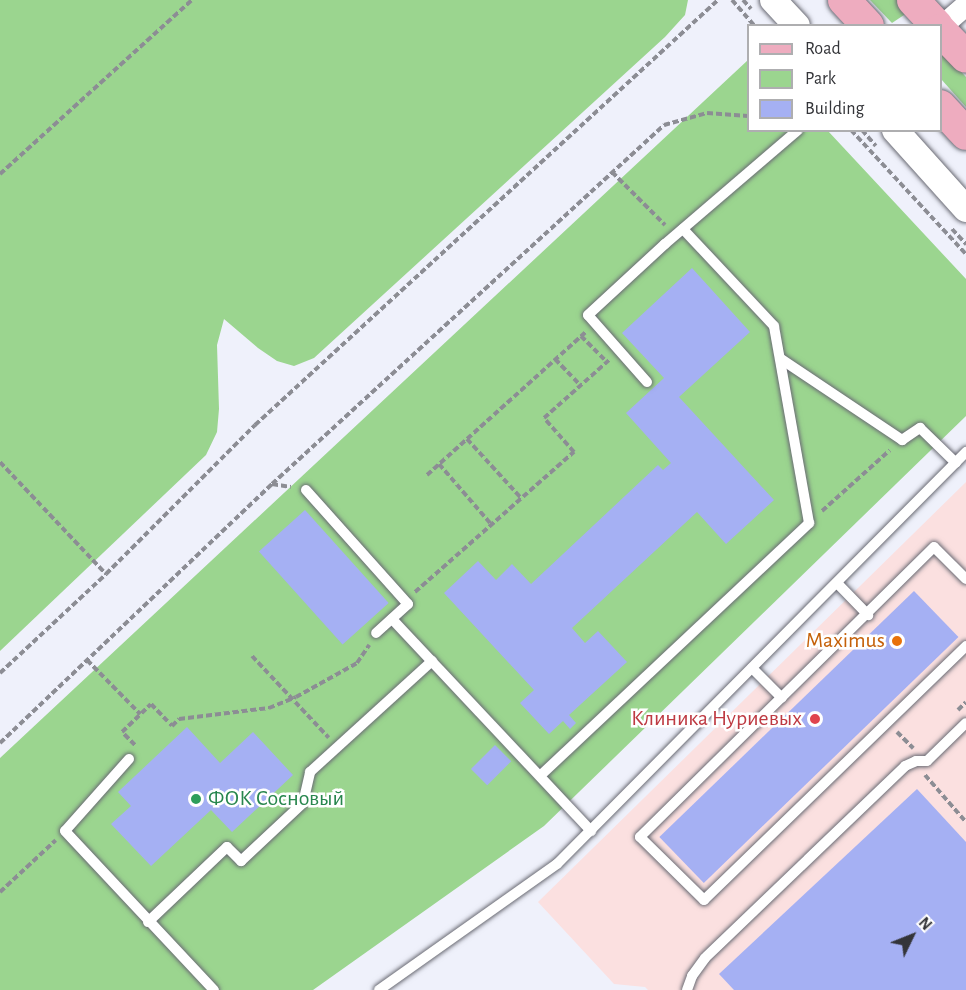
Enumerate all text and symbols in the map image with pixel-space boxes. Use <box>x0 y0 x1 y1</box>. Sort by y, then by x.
legend <box>747 24 942 132</box>
text: Road <box>805 40 841 58</box>
text: Park <box>805 70 836 88</box>
text: Building <box>805 100 864 118</box>
place label: Maximus <box>806 628 885 654</box>
marker: Maximus <box>890 634 904 648</box>
place label: Клиника Нуриевых <box>631 706 802 732</box>
marker: Клиника Нуриевых <box>806 710 824 728</box>
place label: ФОК Сосновый <box>208 786 344 812</box>
marker: ФОК Сосновый <box>189 792 203 806</box>
north arrow <box>882 906 942 966</box>
text: N <box>916 914 935 933</box>

